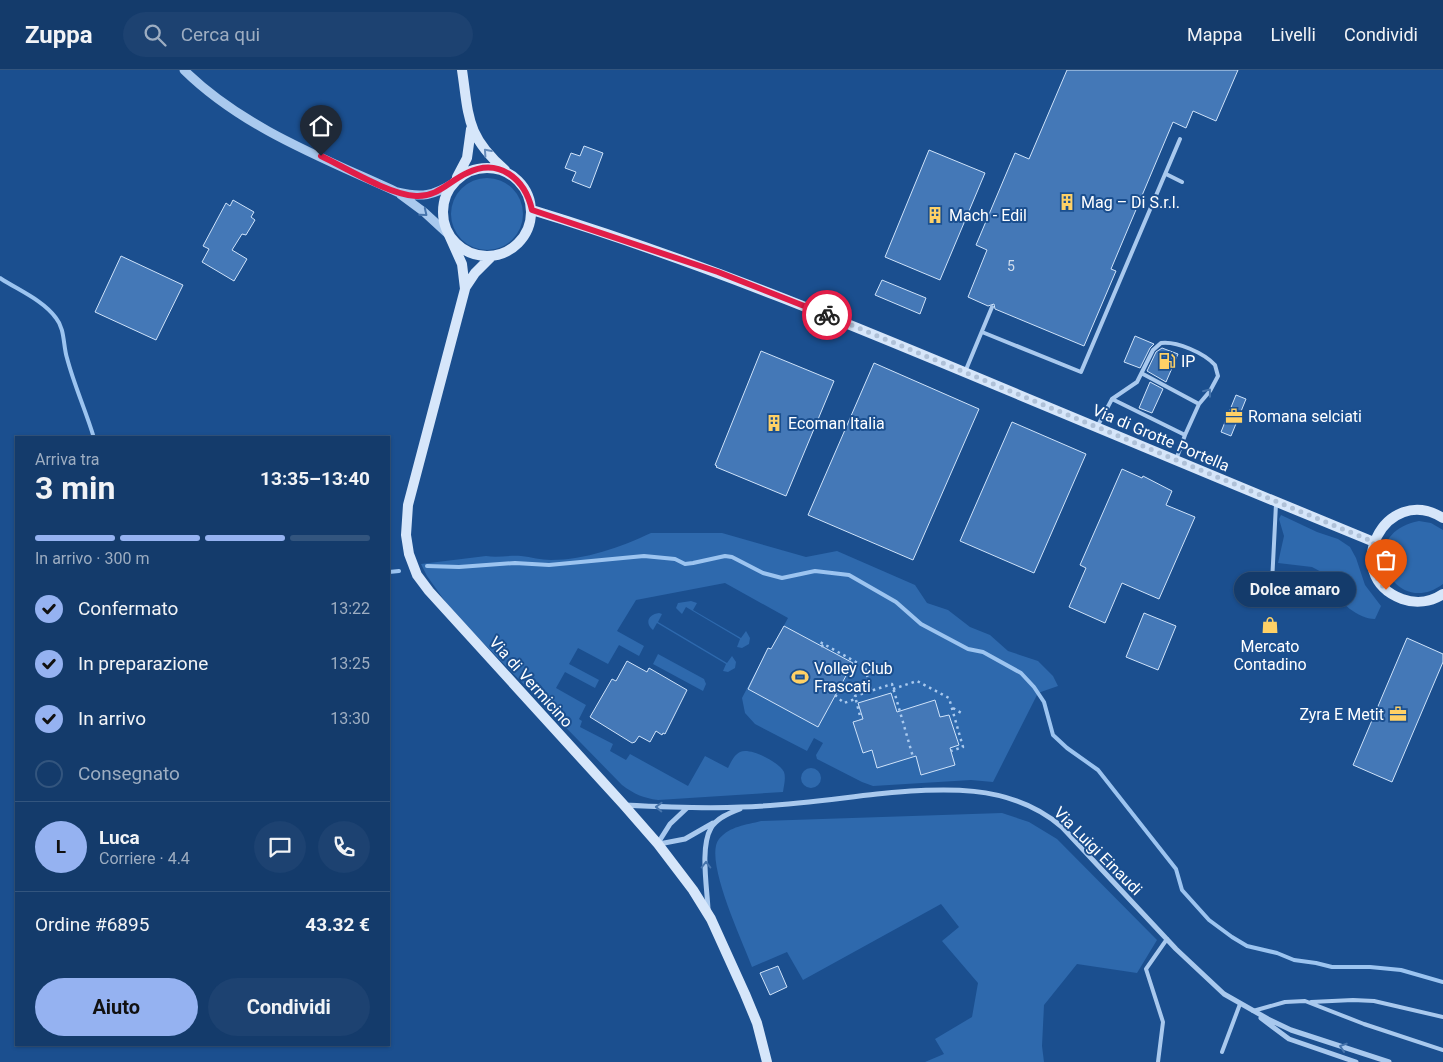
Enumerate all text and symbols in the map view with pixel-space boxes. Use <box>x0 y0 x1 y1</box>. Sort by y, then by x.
search box <box>123 12 473 57</box>
text: Zuppa <box>25 21 93 49</box>
icon: search <box>141 21 169 49</box>
text: Cerca qui <box>181 23 260 46</box>
text: Mappa <box>1187 24 1243 45</box>
text: Livelli <box>1271 24 1316 45</box>
text: Condividi <box>1344 24 1418 45</box>
pin <box>300 105 342 156</box>
icon: home <box>307 112 335 140</box>
one-way arrow <box>483 149 492 158</box>
building icon: Mag – Di S.r.l. <box>1057 192 1077 212</box>
place label: Mag – Di S.r.l. <box>1081 193 1180 212</box>
building icon: Mach - Edil <box>925 205 945 225</box>
place label: Mach - Edil <box>949 206 1027 225</box>
one-way arrow <box>418 207 427 215</box>
house number: 5 <box>1007 258 1015 274</box>
courier <box>802 290 852 340</box>
icon: bike <box>813 301 841 329</box>
fuel station icon: IP <box>1157 351 1177 371</box>
place label: IP <box>1181 352 1195 371</box>
one-way arrow <box>1202 388 1211 398</box>
street label: Via di Grotte Portella <box>1090 401 1232 475</box>
office icon: Romana selciati <box>1224 406 1244 426</box>
place label: Romana selciati <box>1248 407 1362 426</box>
building icon: Ecoman Italia <box>764 413 784 433</box>
place label: Ecoman Italia <box>788 414 885 433</box>
text: Arriva tra <box>35 450 100 469</box>
text: 13:35–13:40 <box>260 467 370 490</box>
text: 3 min <box>35 469 115 507</box>
pin <box>1365 539 1407 590</box>
icon: bag <box>1372 546 1400 574</box>
text: In arrivo · 300 m <box>35 549 149 568</box>
callout: Dolce amaro <box>1234 572 1356 608</box>
text: Dolce amaro <box>1250 580 1340 599</box>
icon: check <box>35 595 63 623</box>
text: Confermato <box>78 597 178 620</box>
text: 13:22 <box>330 599 370 618</box>
shop icon: Mercato Contadino <box>1260 615 1280 635</box>
street label: Via di Vermicino <box>485 633 577 731</box>
place label: Mercato Contadino <box>1233 637 1307 674</box>
icon: check <box>35 650 63 678</box>
text: In preparazione <box>78 652 208 675</box>
text: 13:25 <box>330 654 370 673</box>
place label: Volley Club Frascati <box>814 659 893 696</box>
sports icon: Volley Club Frascati <box>790 667 810 687</box>
office icon: Zyra E Metit <box>1388 704 1408 724</box>
icon: check <box>35 705 63 733</box>
place label: Zyra E Metit <box>1299 705 1384 724</box>
text: In arrivo <box>78 707 146 730</box>
text: 13:30 <box>330 709 370 728</box>
text: Consegnato <box>78 762 180 785</box>
one-way arrow <box>654 801 662 812</box>
street label: Via Luigi Einaudi <box>1050 803 1146 899</box>
button: chat <box>254 821 306 873</box>
button: phone <box>318 821 370 873</box>
text: Luca <box>99 826 140 849</box>
text: L <box>56 835 66 858</box>
text: Corriere · 4.4 <box>99 849 190 868</box>
one-way arrow <box>701 861 711 868</box>
text: Ordine #6895 <box>35 913 149 936</box>
text: 43.32 € <box>305 913 370 936</box>
button: Aiuto <box>35 978 198 1036</box>
button: Condividi <box>208 978 370 1036</box>
one-way arrow <box>1339 1043 1347 1053</box>

